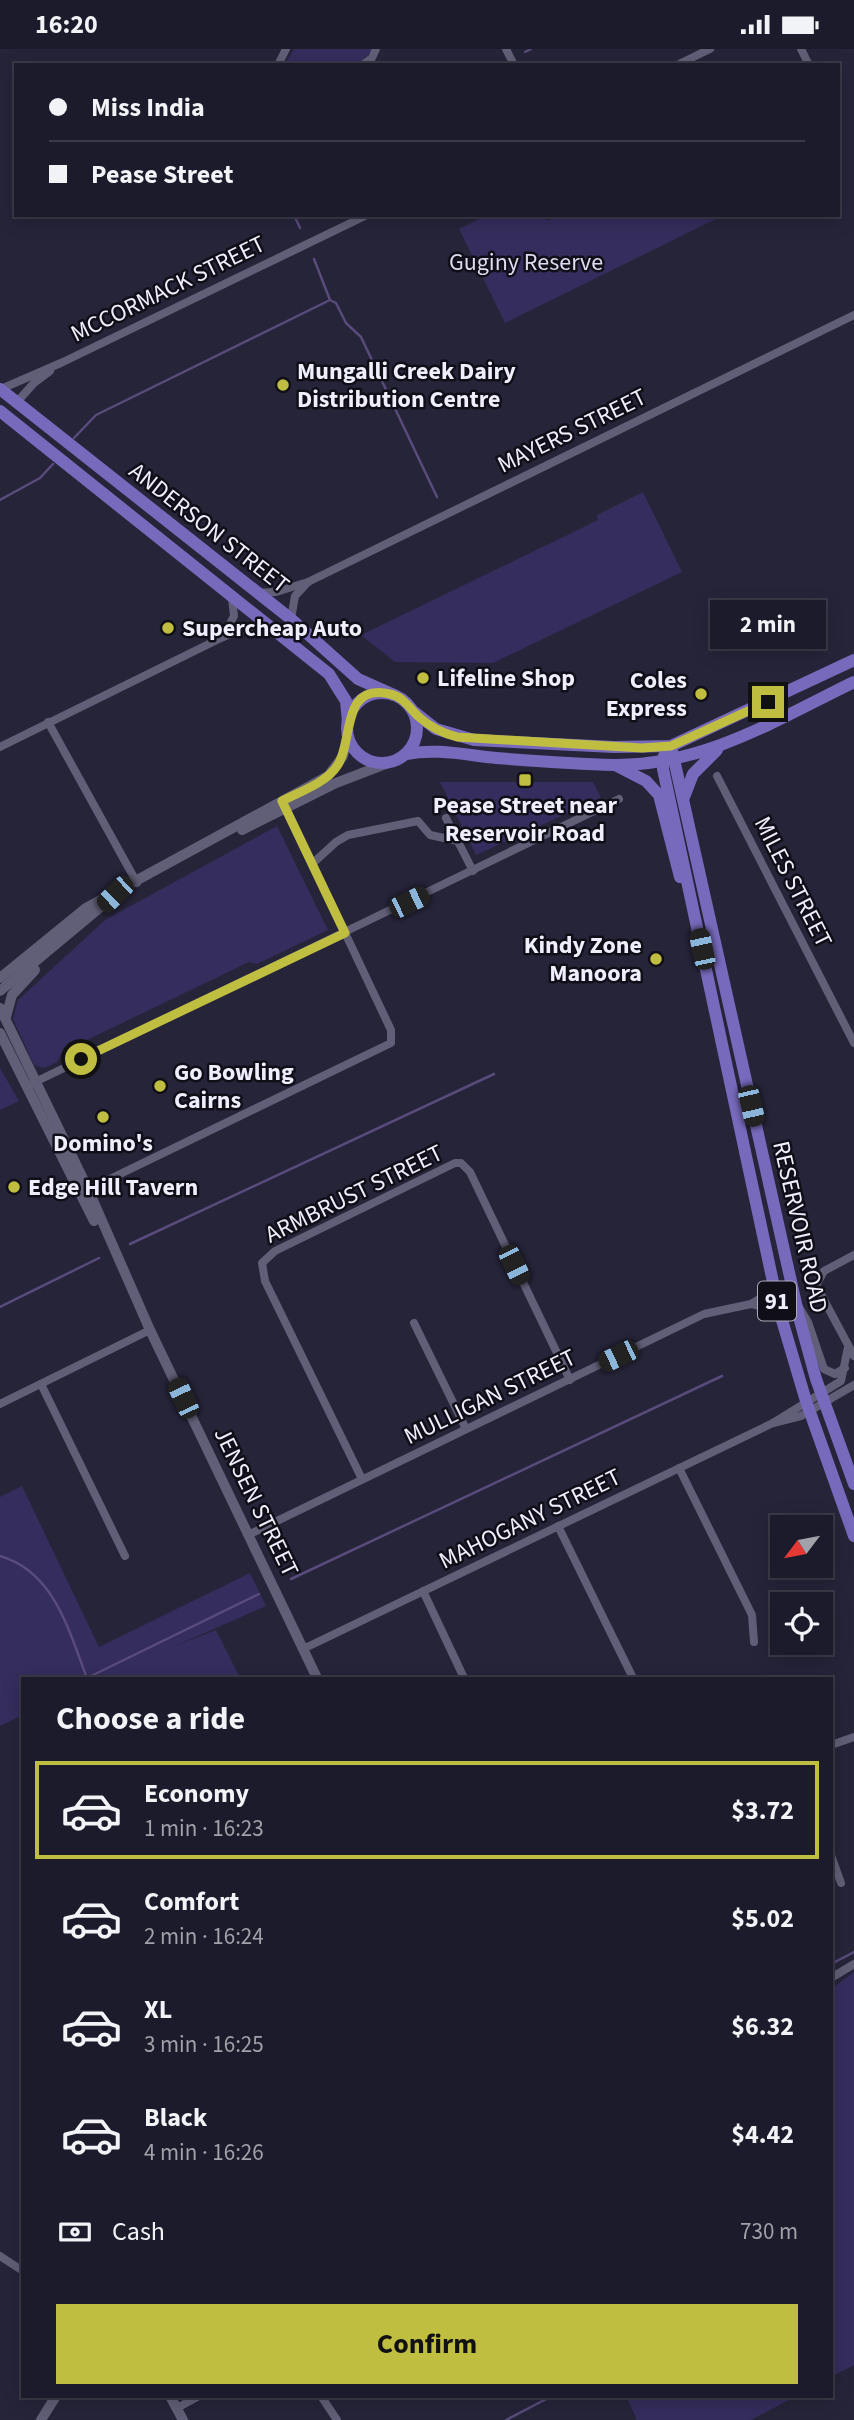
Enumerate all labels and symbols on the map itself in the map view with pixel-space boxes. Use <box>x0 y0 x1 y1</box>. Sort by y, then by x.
street label: MCCORMACK STREET <box>65 227 271 351</box>
park label: Guginy Reserve <box>449 245 603 280</box>
place label: Mungalli Creek Dairy Distribution Centre <box>297 354 516 417</box>
marker: Mungalli Creek Dairy Distribution Centre <box>275 377 291 393</box>
street label: MAYERS STREET <box>491 380 653 482</box>
street label: ANDERSON STREET <box>121 454 297 602</box>
callout: 2 min <box>710 601 826 649</box>
place label: Supercheap Auto <box>182 611 362 646</box>
marker: Supercheap Auto <box>160 620 176 636</box>
place label: Lifeline Shop <box>437 661 575 696</box>
place label: Coles Express <box>606 663 687 726</box>
marker: Lifeline Shop <box>415 670 431 686</box>
marker: Coles Express <box>693 686 709 702</box>
route end <box>752 686 784 718</box>
marker: Pease Street near Reservoir Road <box>517 772 533 788</box>
place label: Pease Street near Reservoir Road <box>433 788 618 851</box>
street label: MILES STREET <box>745 810 841 954</box>
car <box>93 872 138 916</box>
car <box>386 883 433 921</box>
car <box>688 926 717 972</box>
place label: Kindy Zone Manoora <box>524 928 642 991</box>
marker: Kindy Zone Manoora <box>648 951 664 967</box>
route start <box>65 1043 97 1075</box>
place label: Go Bowling Cairns <box>174 1055 294 1118</box>
marker: Go Bowling Cairns <box>152 1078 168 1094</box>
car <box>737 1083 766 1129</box>
marker: Domino's <box>95 1109 111 1125</box>
place label: Domino's <box>53 1126 153 1161</box>
street label: ARMBRUST STREET <box>259 1136 449 1252</box>
street label: RESERVOIR ROAD <box>763 1138 837 1316</box>
place label: Edge Hill Tavern <box>28 1170 198 1205</box>
marker: Edge Hill Tavern <box>6 1179 22 1195</box>
car <box>496 1242 533 1288</box>
road number: 91 <box>758 1281 796 1321</box>
car <box>595 1337 642 1375</box>
street label: MULLIGAN STREET <box>398 1340 582 1454</box>
car <box>165 1375 202 1421</box>
street label: JENSEN STREET <box>205 1421 307 1583</box>
street label: MAHOGANY STREET <box>433 1460 627 1578</box>
north arrow <box>770 1515 833 1579</box>

